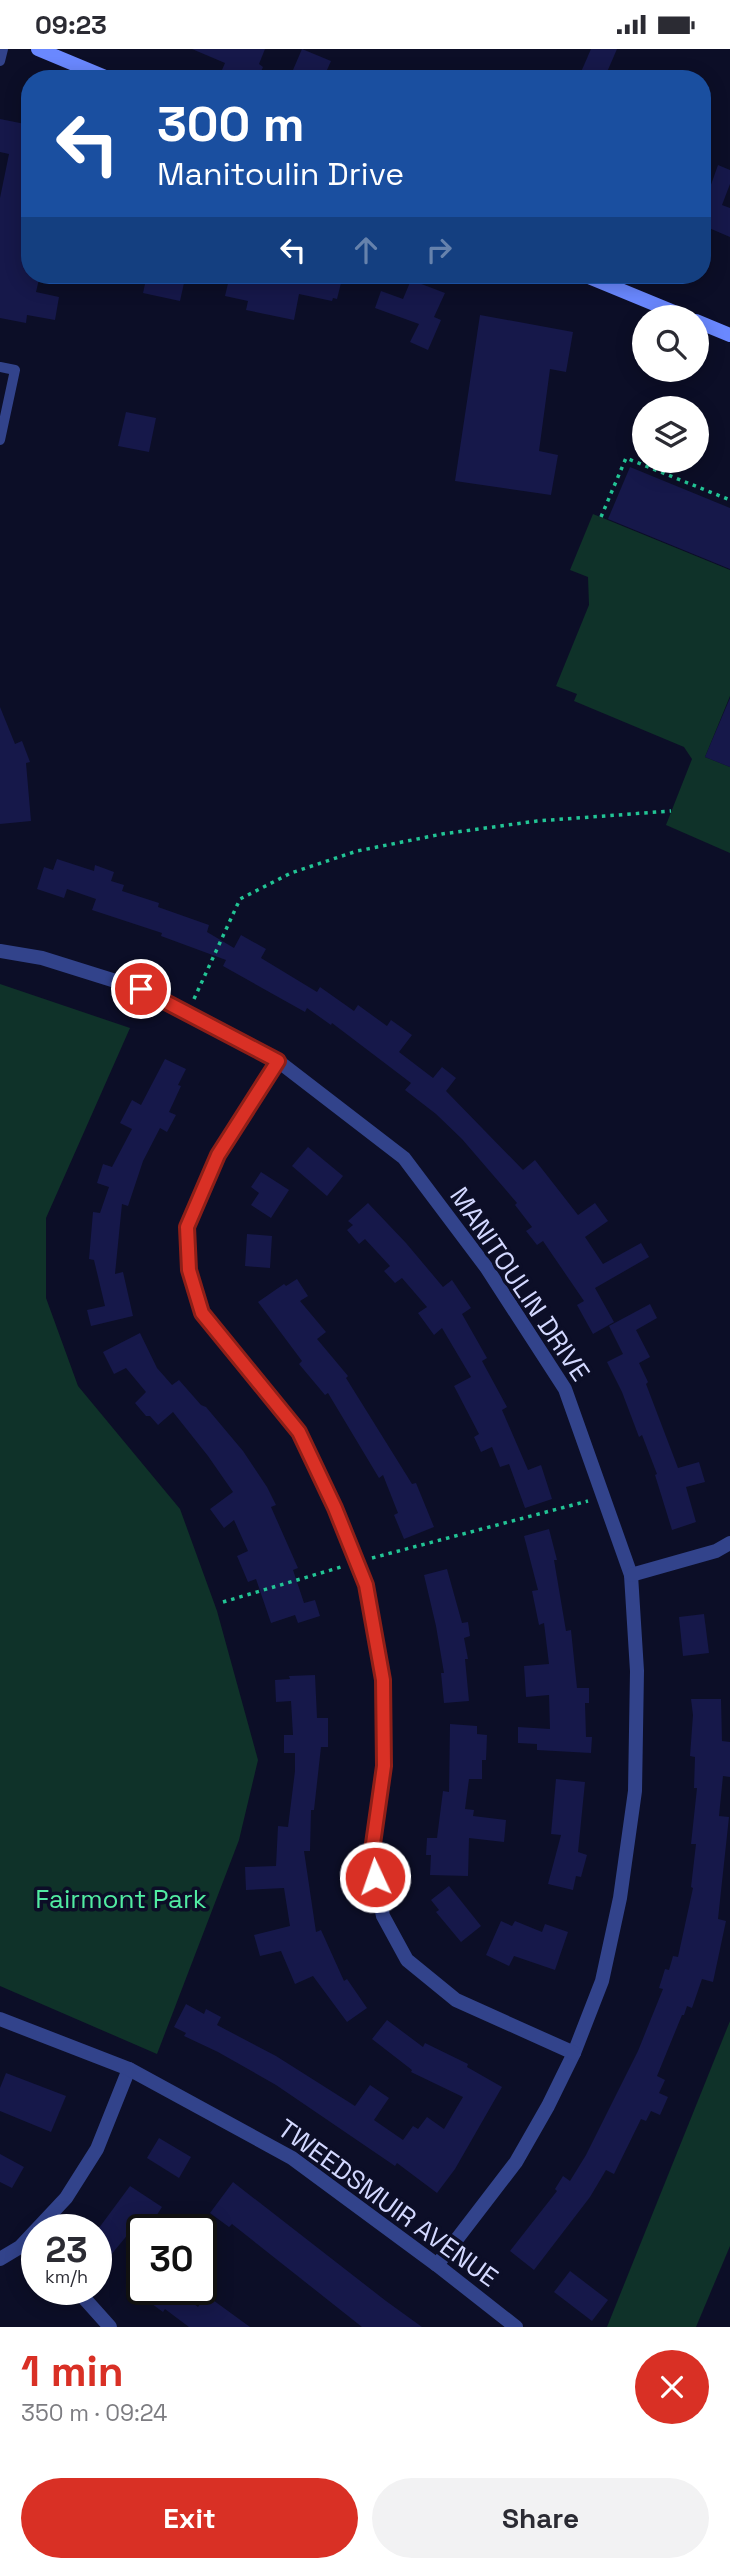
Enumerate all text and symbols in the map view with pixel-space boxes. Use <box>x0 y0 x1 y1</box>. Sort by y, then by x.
text: 09:23 <box>35 8 107 42</box>
text: 300 m <box>157 93 305 155</box>
icon: left <box>42 98 133 189</box>
text: Manitoulin Drive <box>157 154 404 194</box>
icon: left <box>274 231 312 269</box>
icon: ahead <box>347 231 385 269</box>
icon: right <box>420 231 458 269</box>
map controls <box>632 305 709 473</box>
button: search <box>632 305 709 382</box>
button: layers <box>632 396 709 473</box>
pin <box>111 959 171 1019</box>
icon: arrive <box>122 970 160 1008</box>
street label: MANITOULIN DRIVE <box>442 1180 598 1388</box>
position arrow <box>338 1840 412 1914</box>
park label: Fairmont Park <box>35 1882 207 1916</box>
street label: TWEEDSMUIR AVENUE <box>271 2112 505 2294</box>
speed limit sign: 30 <box>126 2214 217 2305</box>
text: 23 <box>45 2228 88 2272</box>
text: km/h <box>45 2265 88 2288</box>
text: 1 min <box>21 2345 124 2398</box>
button: close <box>635 2350 709 2424</box>
text: 350 m · 09:24 <box>21 2398 167 2428</box>
button: Exit <box>21 2478 358 2558</box>
button: Share <box>372 2478 709 2558</box>

